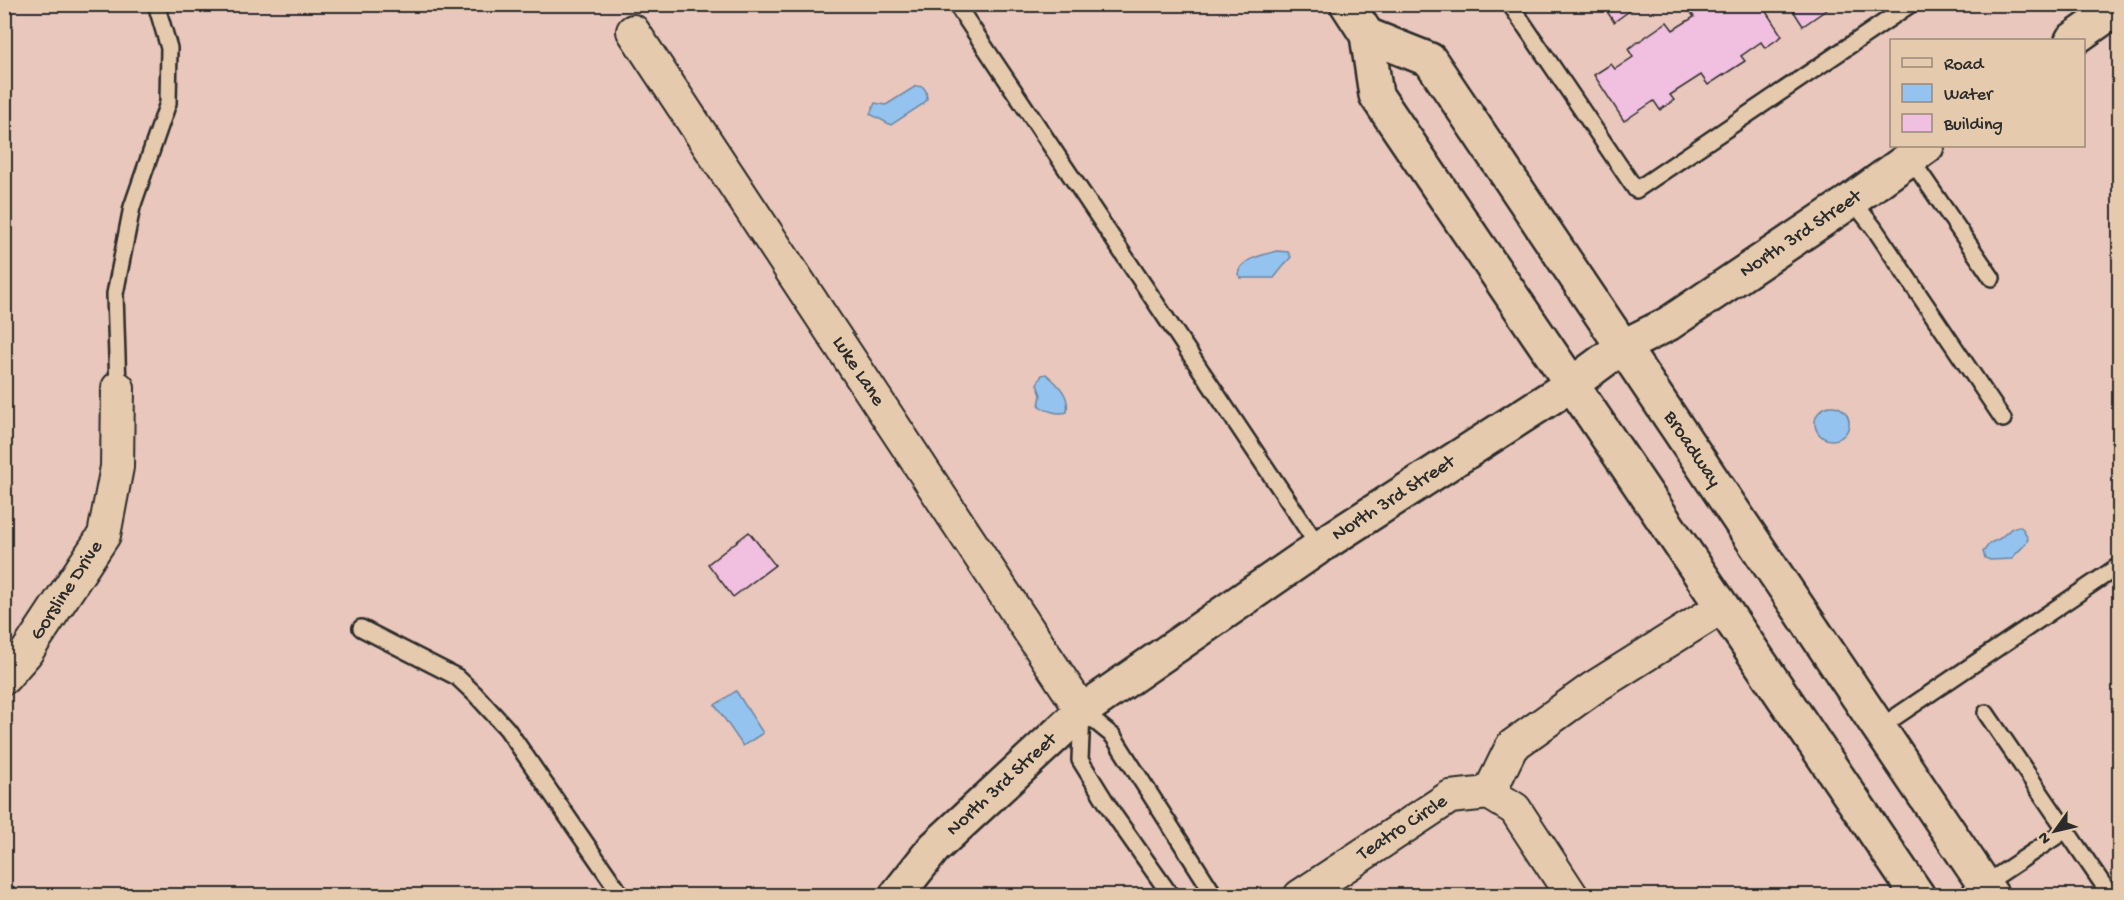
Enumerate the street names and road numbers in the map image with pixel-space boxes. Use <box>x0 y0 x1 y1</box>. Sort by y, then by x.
street label: North 3rd Street <box>1736 184 1868 284</box>
street label: Luke Lane <box>826 332 890 411</box>
street label: Broadway <box>1657 406 1726 492</box>
street label: North 3rd Street <box>1328 450 1461 547</box>
street label: Gorsline Drive <box>26 536 109 645</box>
street label: North 3rd Street <box>942 727 1063 841</box>
street label: Teatro Circle <box>1352 790 1453 867</box>

